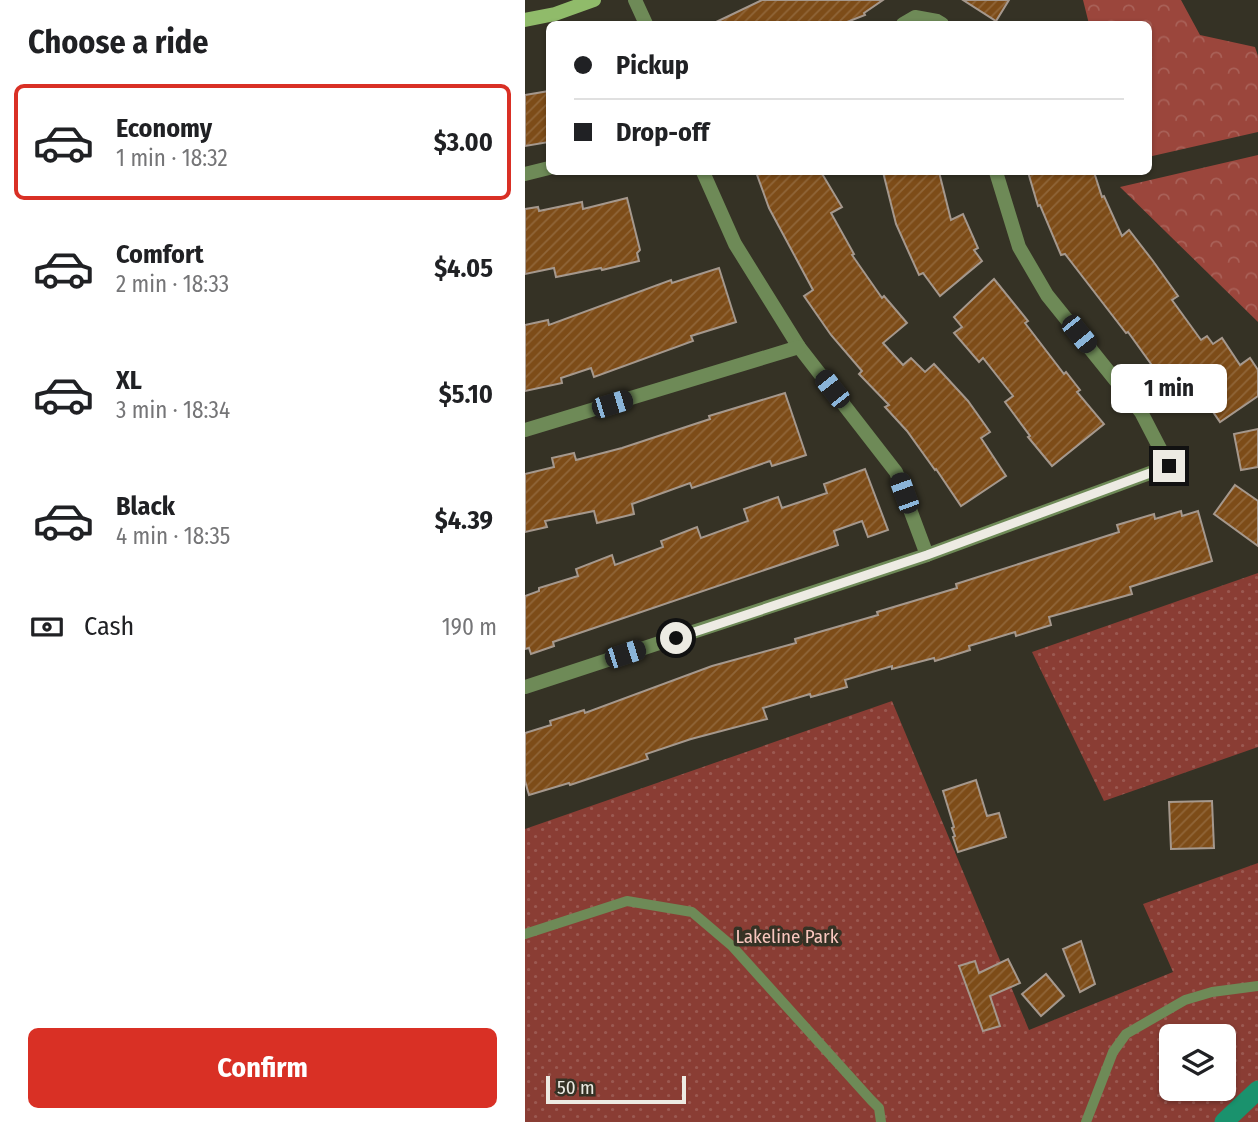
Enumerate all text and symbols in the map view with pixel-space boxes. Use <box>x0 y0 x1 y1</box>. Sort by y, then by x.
text: Choose a ride <box>28 23 209 61</box>
text: Pickup <box>616 50 689 81</box>
icon: car <box>32 111 95 174</box>
text: Economy <box>116 113 212 144</box>
text: Drop-off <box>616 117 709 148</box>
text: $3.00 <box>434 127 493 158</box>
text: 1 min · 18:32 <box>116 144 228 172</box>
icon: car <box>32 237 95 300</box>
text: Comfort <box>116 239 204 270</box>
text: $4.05 <box>434 253 493 284</box>
text: 2 min · 18:33 <box>116 270 229 298</box>
car <box>1058 311 1101 357</box>
icon: car <box>32 363 95 426</box>
callout: 1 min <box>1111 364 1227 414</box>
text: XL <box>116 365 142 396</box>
car <box>811 366 854 412</box>
text: 1 min <box>1144 374 1194 402</box>
text: $5.10 <box>439 379 493 410</box>
car <box>589 388 636 420</box>
text: 3 min · 18:34 <box>116 396 230 424</box>
route end <box>1153 450 1185 482</box>
car <box>887 470 922 516</box>
icon: car <box>32 489 95 552</box>
text: Black <box>116 491 175 522</box>
text: $4.39 <box>435 505 493 536</box>
text: 4 min · 18:35 <box>116 522 230 550</box>
icon: cash <box>28 608 66 646</box>
text: Cash <box>84 611 134 642</box>
text: 190 m <box>442 613 497 641</box>
route start <box>660 622 692 654</box>
car <box>602 638 649 670</box>
park label: Lakeline Park <box>735 925 839 948</box>
map controls <box>1159 1024 1236 1101</box>
button: layers <box>1159 1024 1236 1101</box>
button: Confirm <box>28 1028 497 1108</box>
scale bar <box>546 1073 686 1105</box>
text: 50 m <box>557 1076 595 1099</box>

